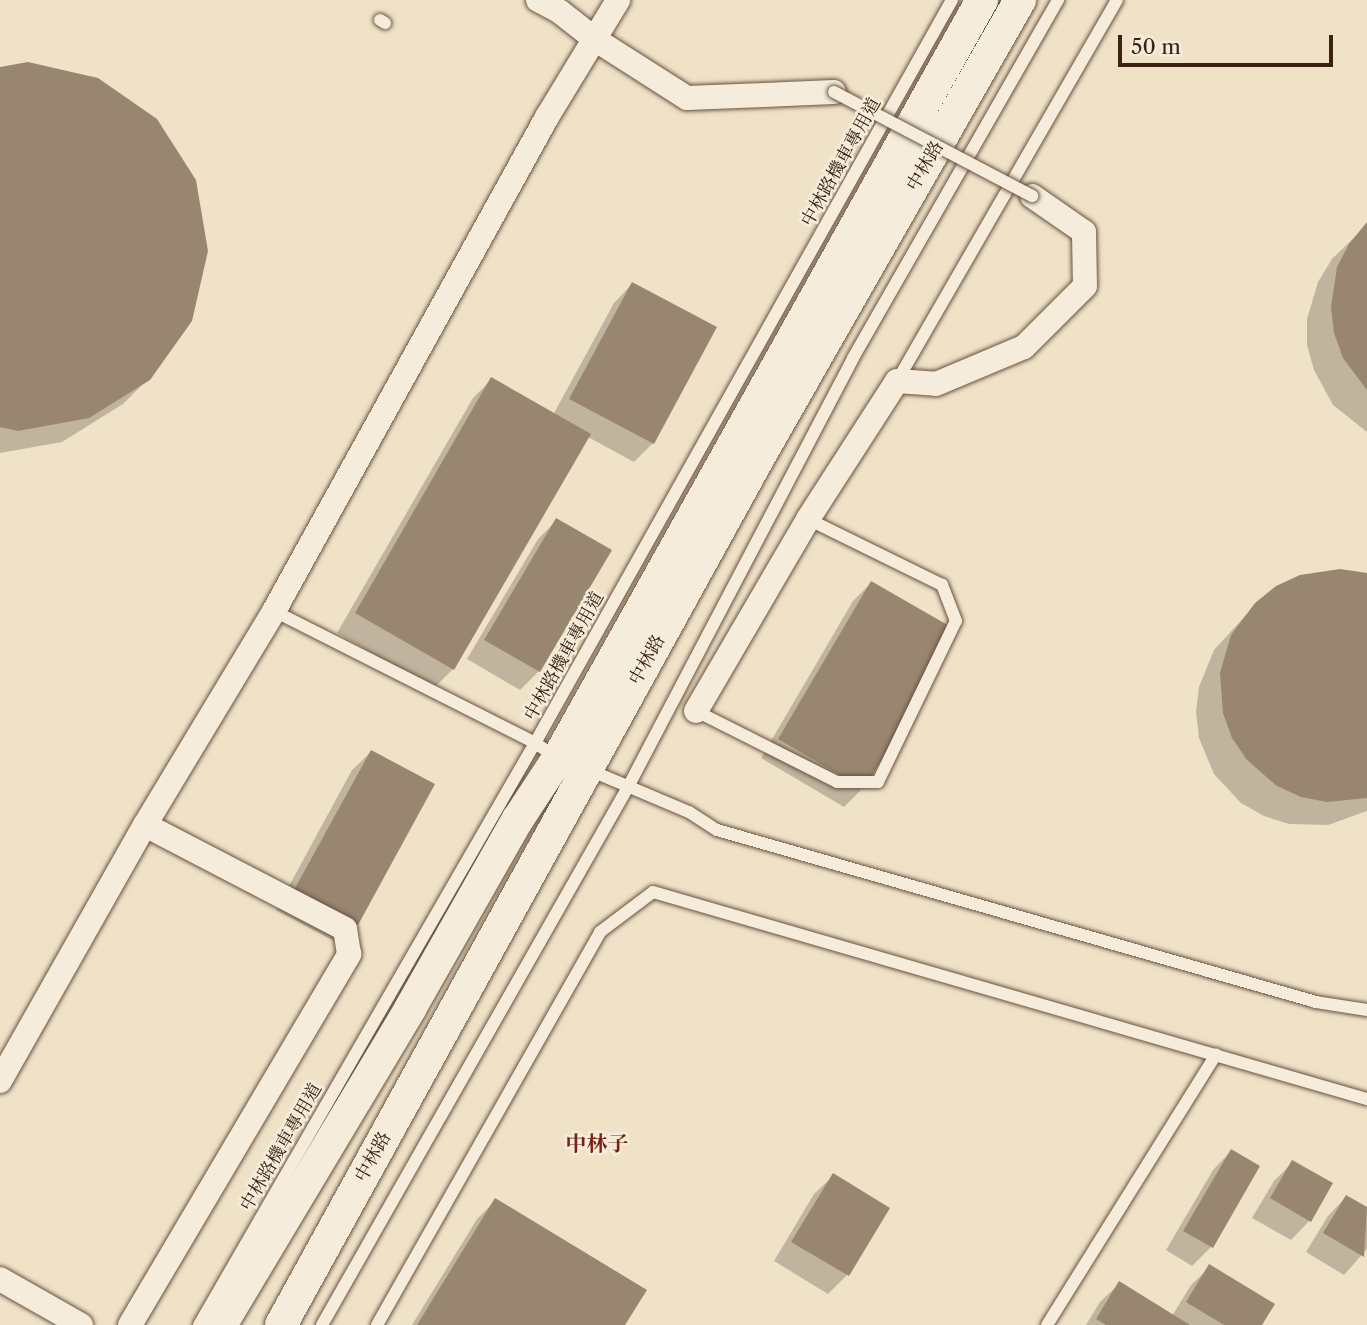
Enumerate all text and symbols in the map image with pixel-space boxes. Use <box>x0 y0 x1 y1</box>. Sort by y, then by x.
scale bar <box>1122 21 1337 65</box>
text: 50 m <box>1131 34 1181 59</box>
street label: 中林路機車專用道 <box>797 94 885 230</box>
street label: 中林路 <box>902 137 948 195</box>
street label: 中林路機車專用道 <box>520 588 608 724</box>
street label: 中林路 <box>624 631 670 689</box>
street label: 中林路機車專用道 <box>236 1079 326 1215</box>
street label: 中林路 <box>350 1128 396 1186</box>
district label: 中林子 <box>566 1131 628 1157</box>

